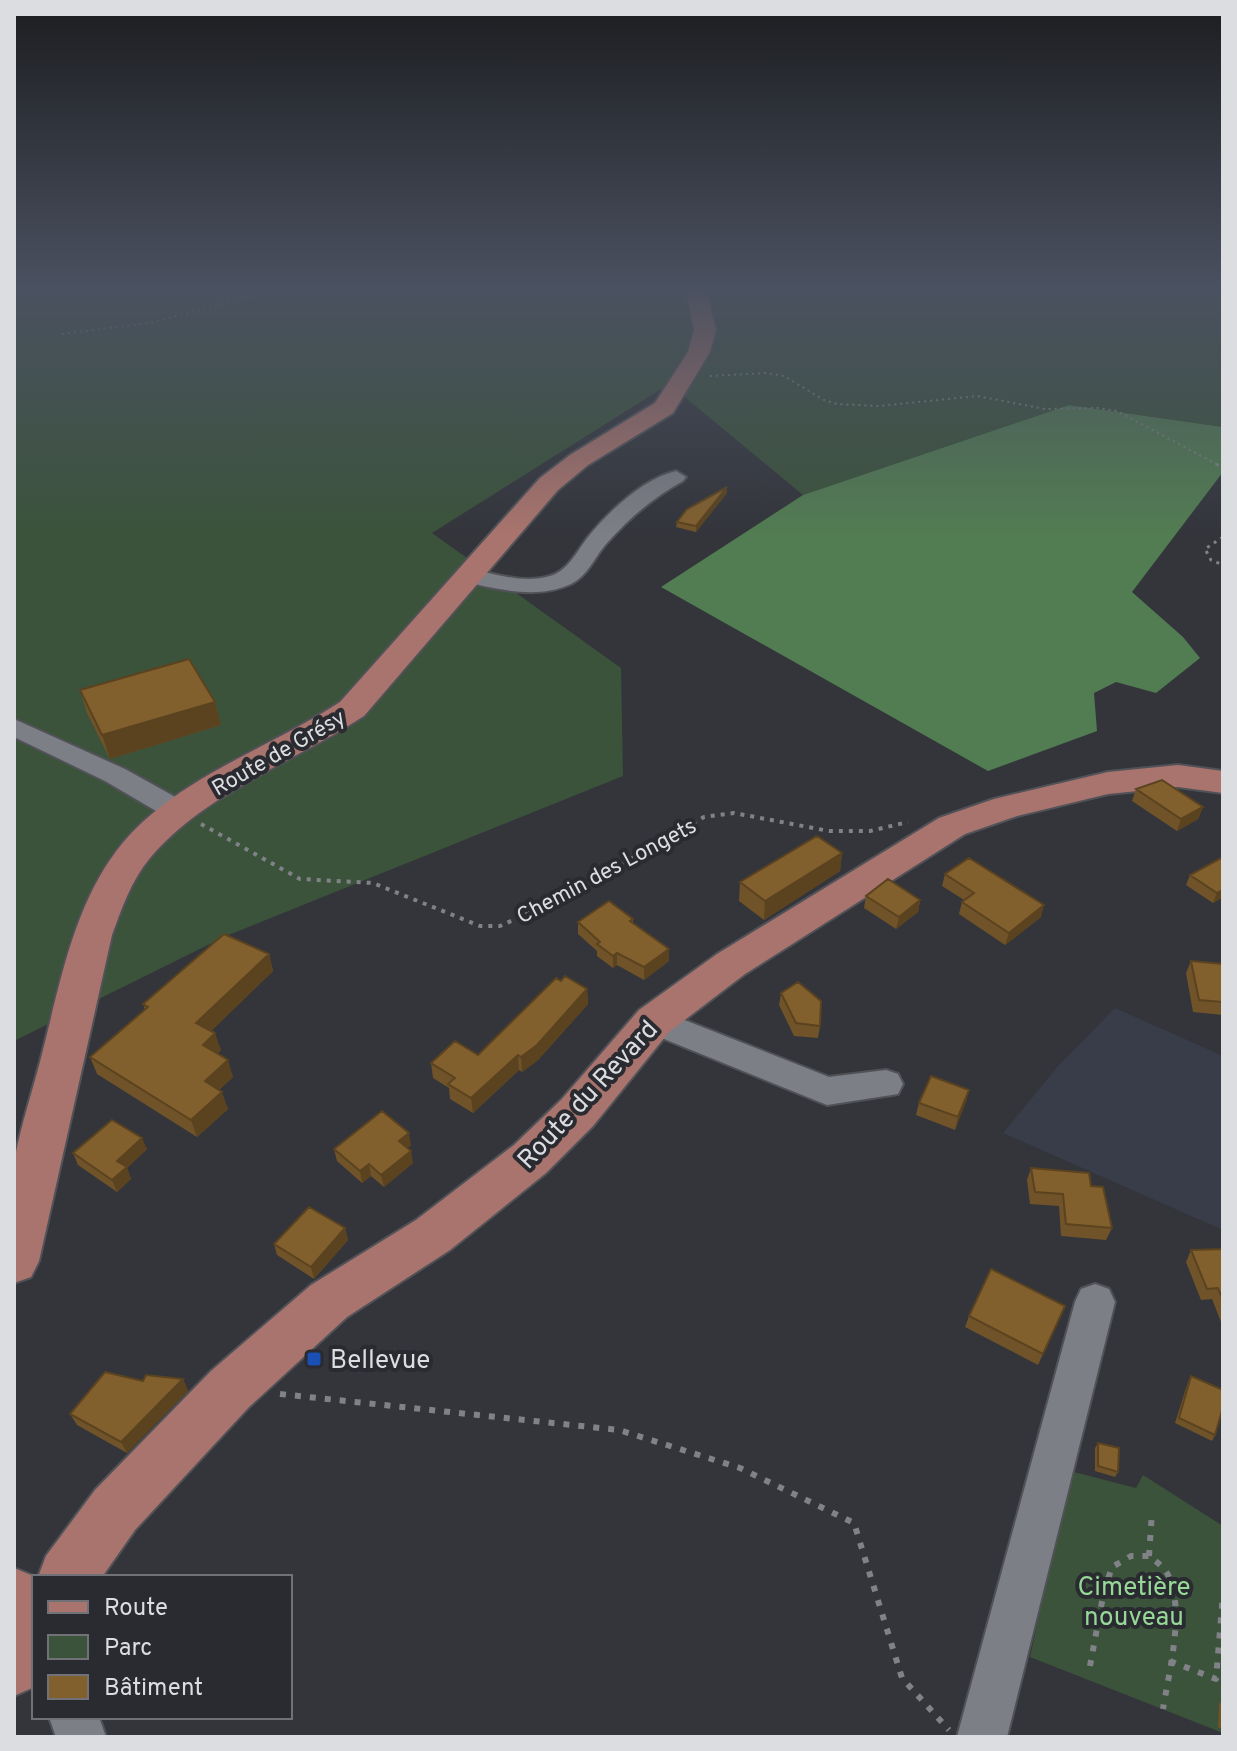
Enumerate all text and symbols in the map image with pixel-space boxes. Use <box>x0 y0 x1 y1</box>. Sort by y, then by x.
street label: Route de Grésy <box>208 705 351 803</box>
street label: Chemin des Longets <box>513 813 702 931</box>
street label: Route du Revard <box>511 1014 666 1177</box>
place label: Bellevue <box>330 1345 430 1378</box>
marker: Bellevue <box>305 1350 323 1368</box>
park label: Cimetière nouveau <box>1078 1572 1190 1635</box>
legend <box>32 1575 292 1719</box>
text: Route <box>104 1594 168 1624</box>
text: Parc <box>104 1634 152 1664</box>
text: Bâtiment <box>104 1674 203 1704</box>

